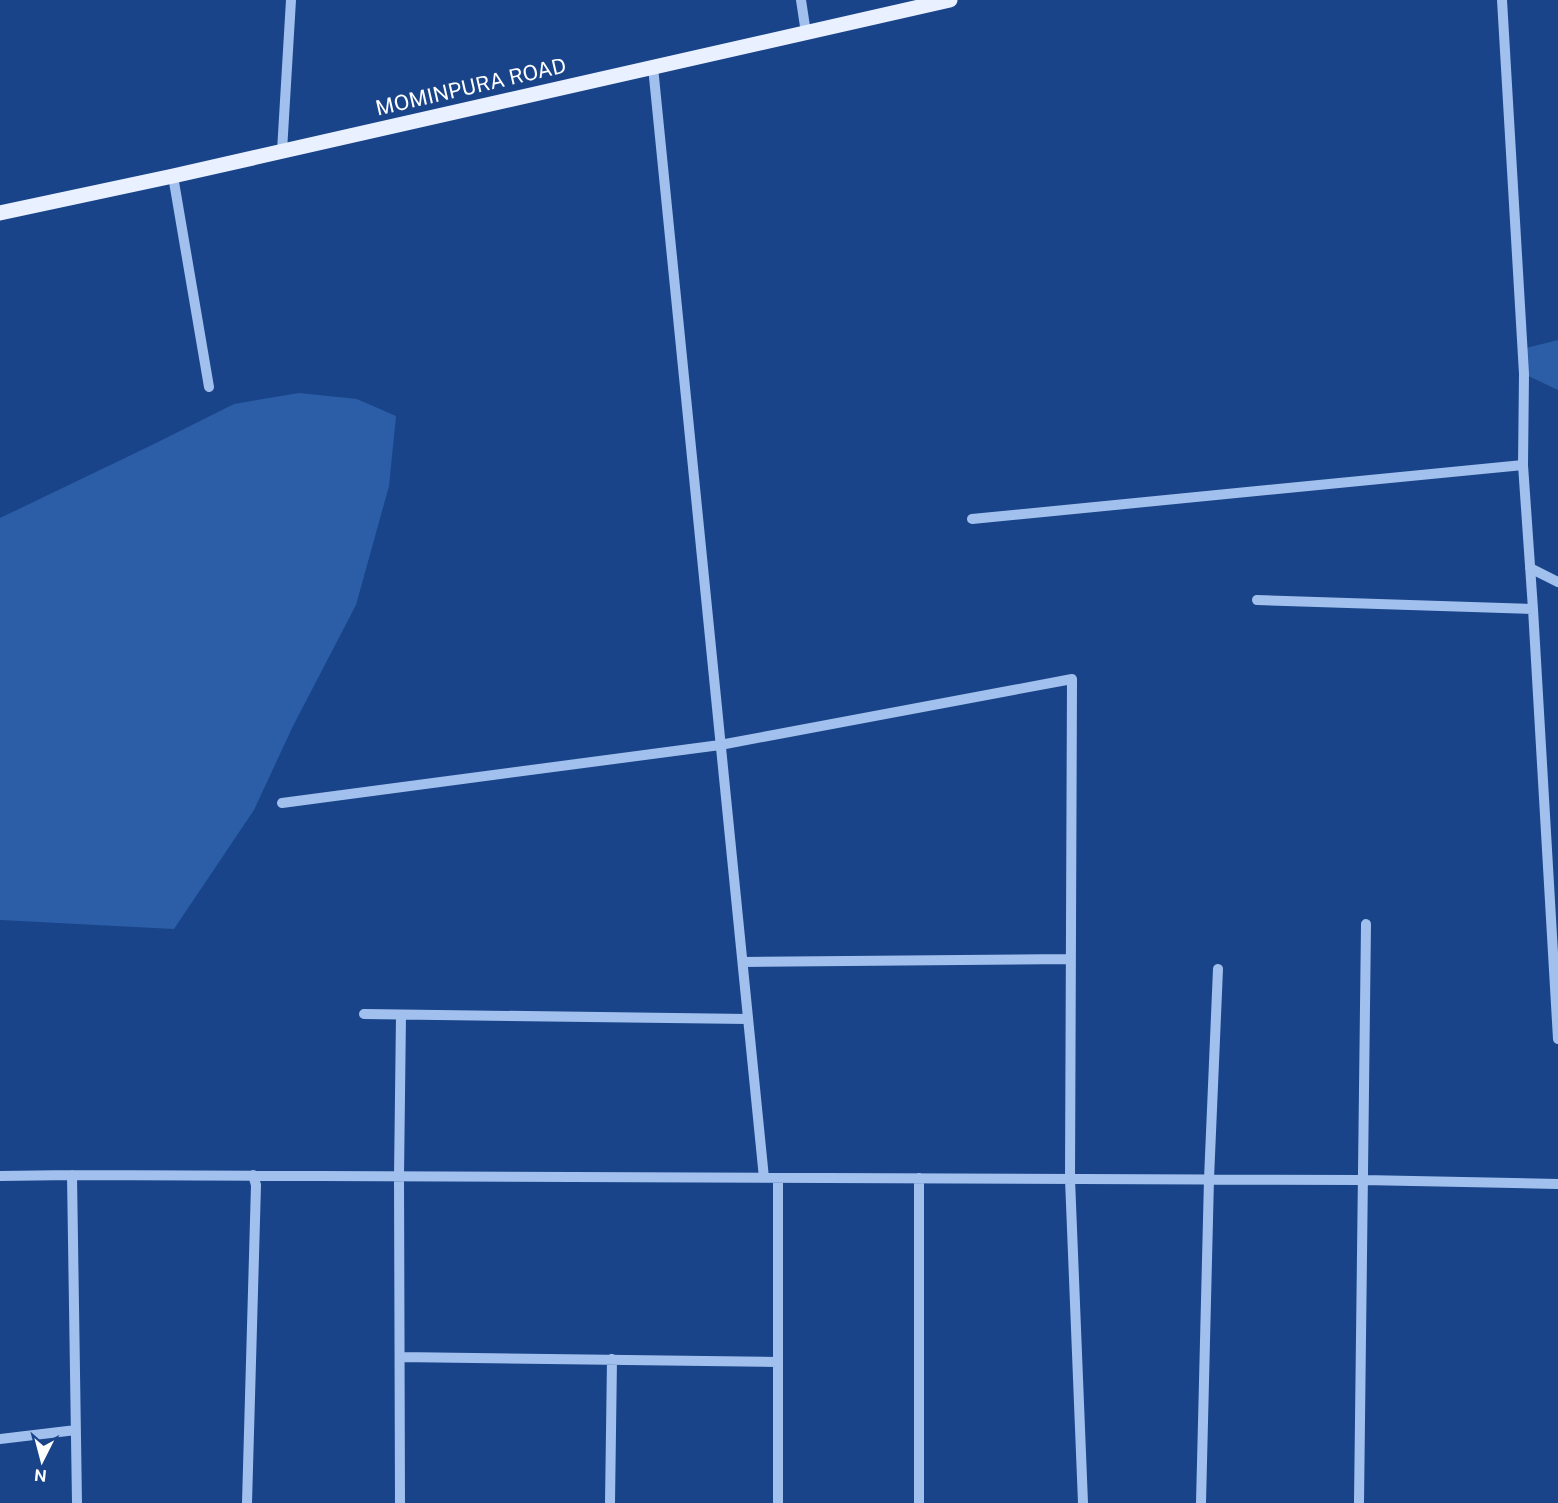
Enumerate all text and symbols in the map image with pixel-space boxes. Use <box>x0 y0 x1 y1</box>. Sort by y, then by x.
street label: MOMINPURA ROAD <box>373 52 569 121</box>
north arrow <box>12 1431 72 1491</box>
text: N <box>33 1465 48 1486</box>

